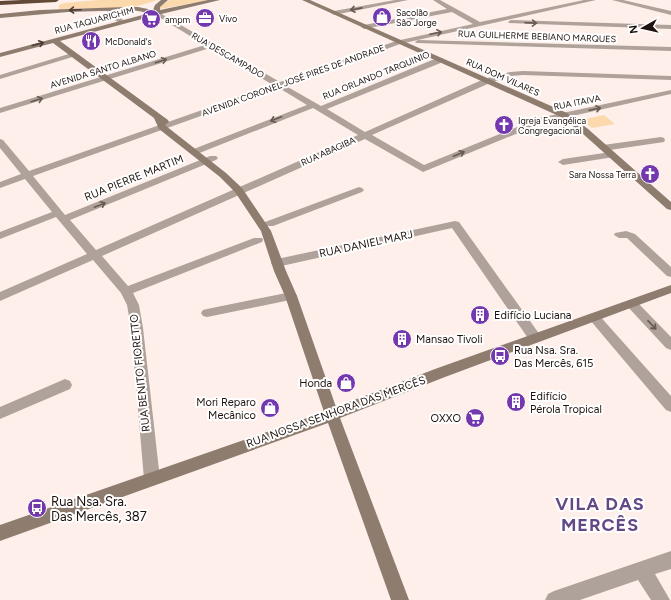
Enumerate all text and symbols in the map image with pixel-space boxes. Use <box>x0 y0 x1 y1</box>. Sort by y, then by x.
street label: RUA TAQUARICHIM <box>53 4 135 36</box>
one-way arrow <box>350 6 363 14</box>
shop icon: Sacolão São Jorge <box>371 6 393 28</box>
one-way arrow <box>69 7 82 14</box>
office icon: Vivo <box>194 7 216 29</box>
place label: Sacolão São Jorge <box>396 7 437 28</box>
supermarket icon: ampm <box>140 8 162 30</box>
north arrow <box>623 8 663 48</box>
place label: Vivo <box>219 13 237 24</box>
place label: ampm <box>165 14 191 25</box>
one-way arrow <box>524 19 537 26</box>
text: N <box>627 24 641 34</box>
street label: RUA GUILHERME BEBIANO MARQUES <box>458 28 617 44</box>
one-way arrow <box>429 29 442 37</box>
restaurant icon: McDonald's <box>80 30 102 52</box>
street label: RUA DESCAMPADO <box>190 30 266 80</box>
place label: McDonald's <box>105 36 152 47</box>
one-way arrow <box>31 40 44 47</box>
street label: AVENIDA CORONEL JOSÉ PIRES DE ANDRADE <box>200 42 386 118</box>
street label: AVENIDA SANTO ALBANO <box>49 48 157 90</box>
street label: RUA ORLANDO TARQUINIO <box>321 48 431 102</box>
street label: RUA DOM VILARES <box>465 56 542 98</box>
one-way arrow <box>155 57 168 64</box>
street label: RUA ITAIVA <box>553 92 601 112</box>
one-way arrow <box>31 96 44 103</box>
one-way arrow <box>588 105 601 113</box>
church icon: Igreja Evangélica Congregacional <box>493 114 515 136</box>
place label: Igreja Evangélica Congregacional <box>518 115 587 136</box>
one-way arrow <box>271 116 283 124</box>
street label: RUA ABAGIBA <box>299 134 357 168</box>
one-way arrow <box>452 150 464 157</box>
street label: RUA PIERRE MARTIM <box>83 152 185 204</box>
church icon: Sara Nossa Terra <box>639 163 661 185</box>
place label: Sara Nossa Terra <box>569 169 636 180</box>
one-way arrow <box>94 200 106 208</box>
street label: RUA DANIEL MARJ <box>318 228 414 260</box>
building icon: Edifício Luciana <box>469 304 491 326</box>
place label: Edifício Luciana <box>494 309 571 322</box>
street label: RUA BENITO FIORETTO <box>127 313 153 433</box>
one-way arrow <box>647 320 656 330</box>
building icon: Mansao Tivoli <box>391 328 413 350</box>
place label: Mansao Tivoli <box>416 333 482 346</box>
place label: Rua Nsa. Sra. Das Mercês, 615 <box>514 344 593 370</box>
bus stop icon: Rua Nsa. Sra. Das Mercês, 615 <box>489 345 511 367</box>
street label: RUA NOSSA SENHORA DAS MERCÊS <box>244 372 428 451</box>
shop icon: Honda <box>335 372 357 394</box>
place label: Honda <box>299 377 332 390</box>
place label: Edifício Pérola Tropical <box>530 390 602 416</box>
building icon: Edifício Pérola Tropical <box>505 391 527 413</box>
place label: Mori Reparo Mecânico <box>196 396 256 422</box>
shop icon: Mori Reparo Mecânico <box>259 397 281 419</box>
supermarket icon: OXXO <box>464 407 486 429</box>
place label: OXXO <box>430 412 461 425</box>
district label: VILA DAS MERCÊS <box>555 493 645 536</box>
place label: Rua Nsa. Sra. Das Mercês, 387 <box>51 494 147 524</box>
bus stop icon: Rua Nsa. Sra. Das Mercês, 387 <box>26 497 48 519</box>

